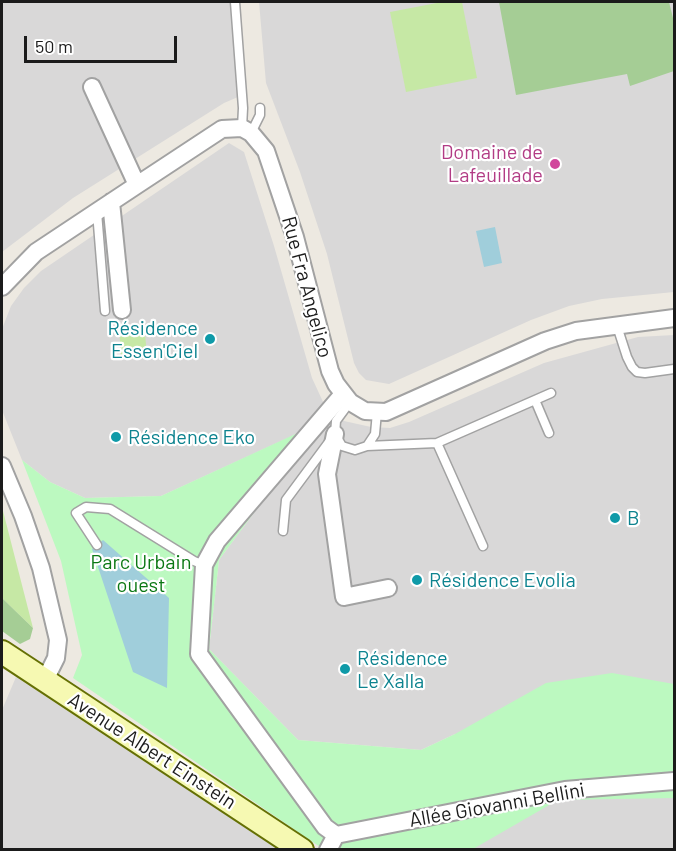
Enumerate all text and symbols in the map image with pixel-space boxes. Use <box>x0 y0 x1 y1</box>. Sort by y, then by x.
scale bar <box>27 24 180 62</box>
text: 50 m <box>35 35 73 57</box>
place label: Domaine de Lafeuillade <box>441 140 543 187</box>
marker: Domaine de Lafeuillade <box>548 157 562 171</box>
street label: Rue Fra Angelico <box>277 214 337 360</box>
place label: Résidence Essen'Ciel <box>107 316 198 363</box>
marker: Résidence Essen'Ciel <box>203 332 217 346</box>
place label: Résidence Eko <box>128 425 255 449</box>
marker: Résidence Eko <box>109 430 123 444</box>
place label: B <box>627 506 640 530</box>
marker: B <box>608 511 622 525</box>
park label: Parc Urbain ouest <box>91 550 191 597</box>
place label: Résidence Evolia <box>429 568 576 592</box>
marker: Résidence Evolia <box>410 573 424 587</box>
place label: Résidence Le Xalla <box>357 646 448 693</box>
marker: Résidence Le Xalla <box>338 662 352 676</box>
street label: Avenue Albert Einstein <box>63 688 241 814</box>
street label: Allée Giovanni Bellini <box>407 778 587 832</box>

